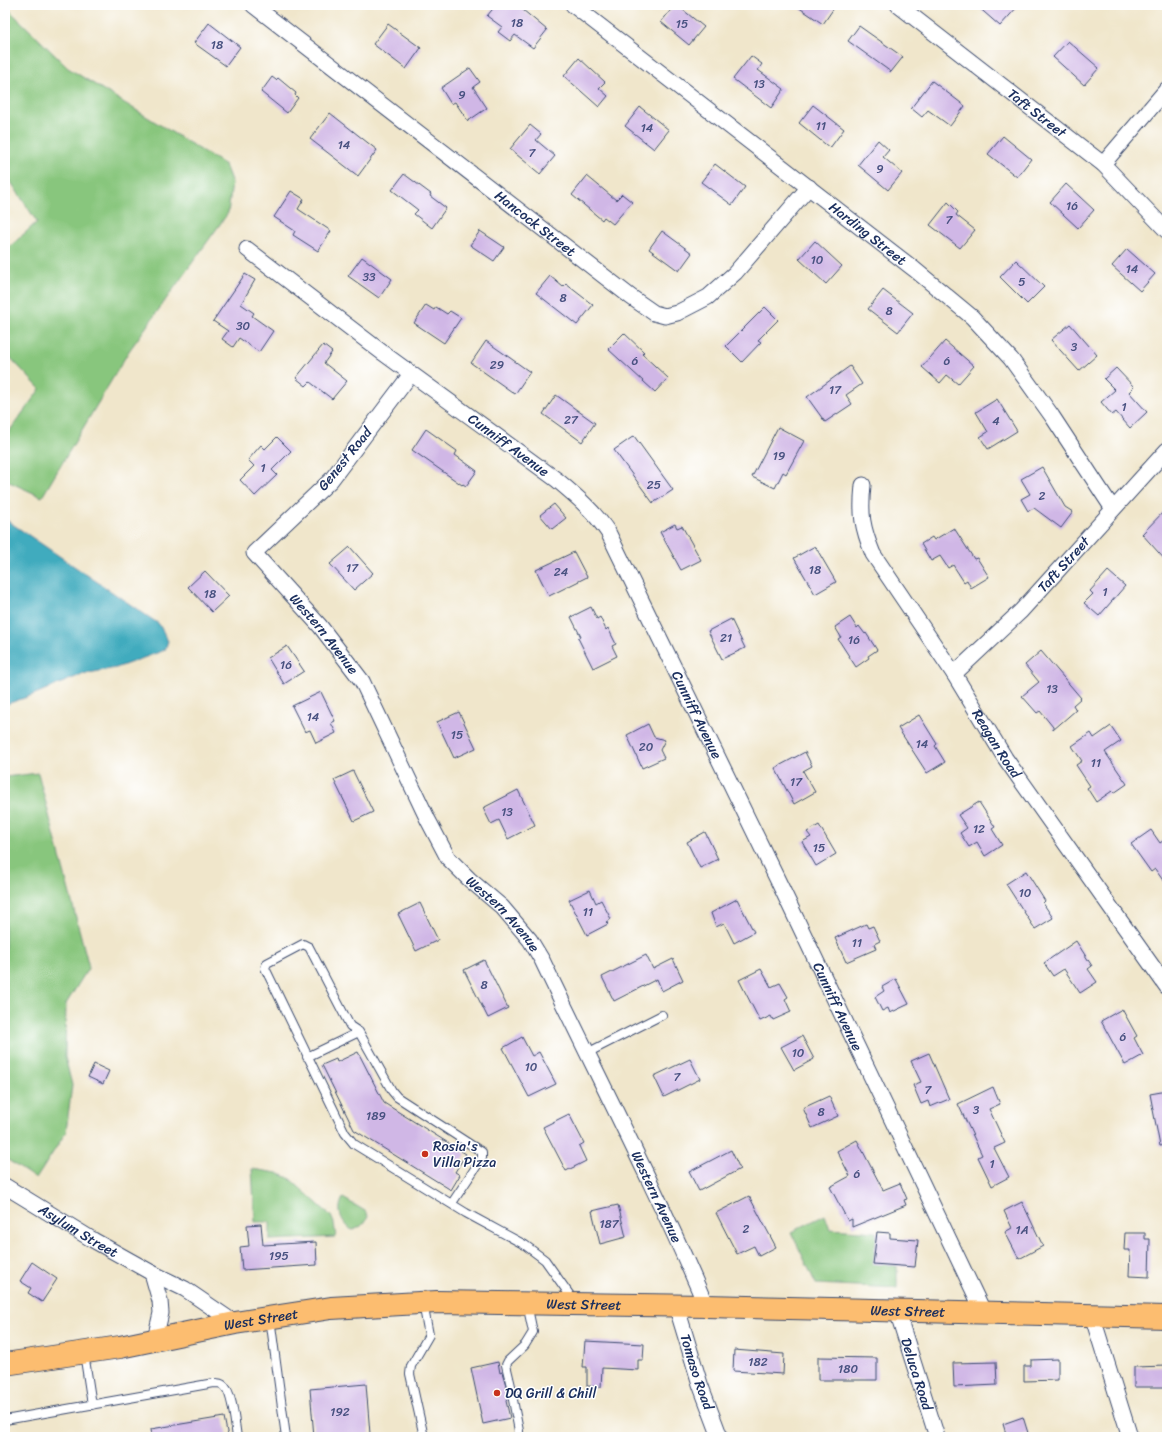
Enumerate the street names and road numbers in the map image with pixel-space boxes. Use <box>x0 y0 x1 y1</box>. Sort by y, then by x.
street label: Taft Street <box>1002 82 1073 145</box>
street label: Hancock Street <box>489 183 582 263</box>
street label: Harding Street <box>823 195 913 272</box>
street label: Cunniff Avenue <box>463 406 555 483</box>
street label: Genest Road <box>311 420 380 496</box>
street label: Taft Street <box>1031 529 1097 598</box>
street label: Western Avenue <box>283 587 365 680</box>
street label: Cunniff Avenue <box>665 666 729 763</box>
street label: Reagan Road <box>965 704 1029 785</box>
street label: Western Avenue <box>460 869 547 957</box>
street label: Cunniff Avenue <box>806 958 870 1055</box>
street label: Western Avenue <box>624 1146 689 1247</box>
street label: Asylum Street <box>33 1196 123 1264</box>
street label: West Street <box>546 1291 622 1317</box>
street label: West Street <box>870 1297 946 1324</box>
street label: West Street <box>221 1301 300 1338</box>
street label: Tomaso Road <box>673 1331 722 1415</box>
street label: Deluca Road <box>894 1334 941 1415</box>

